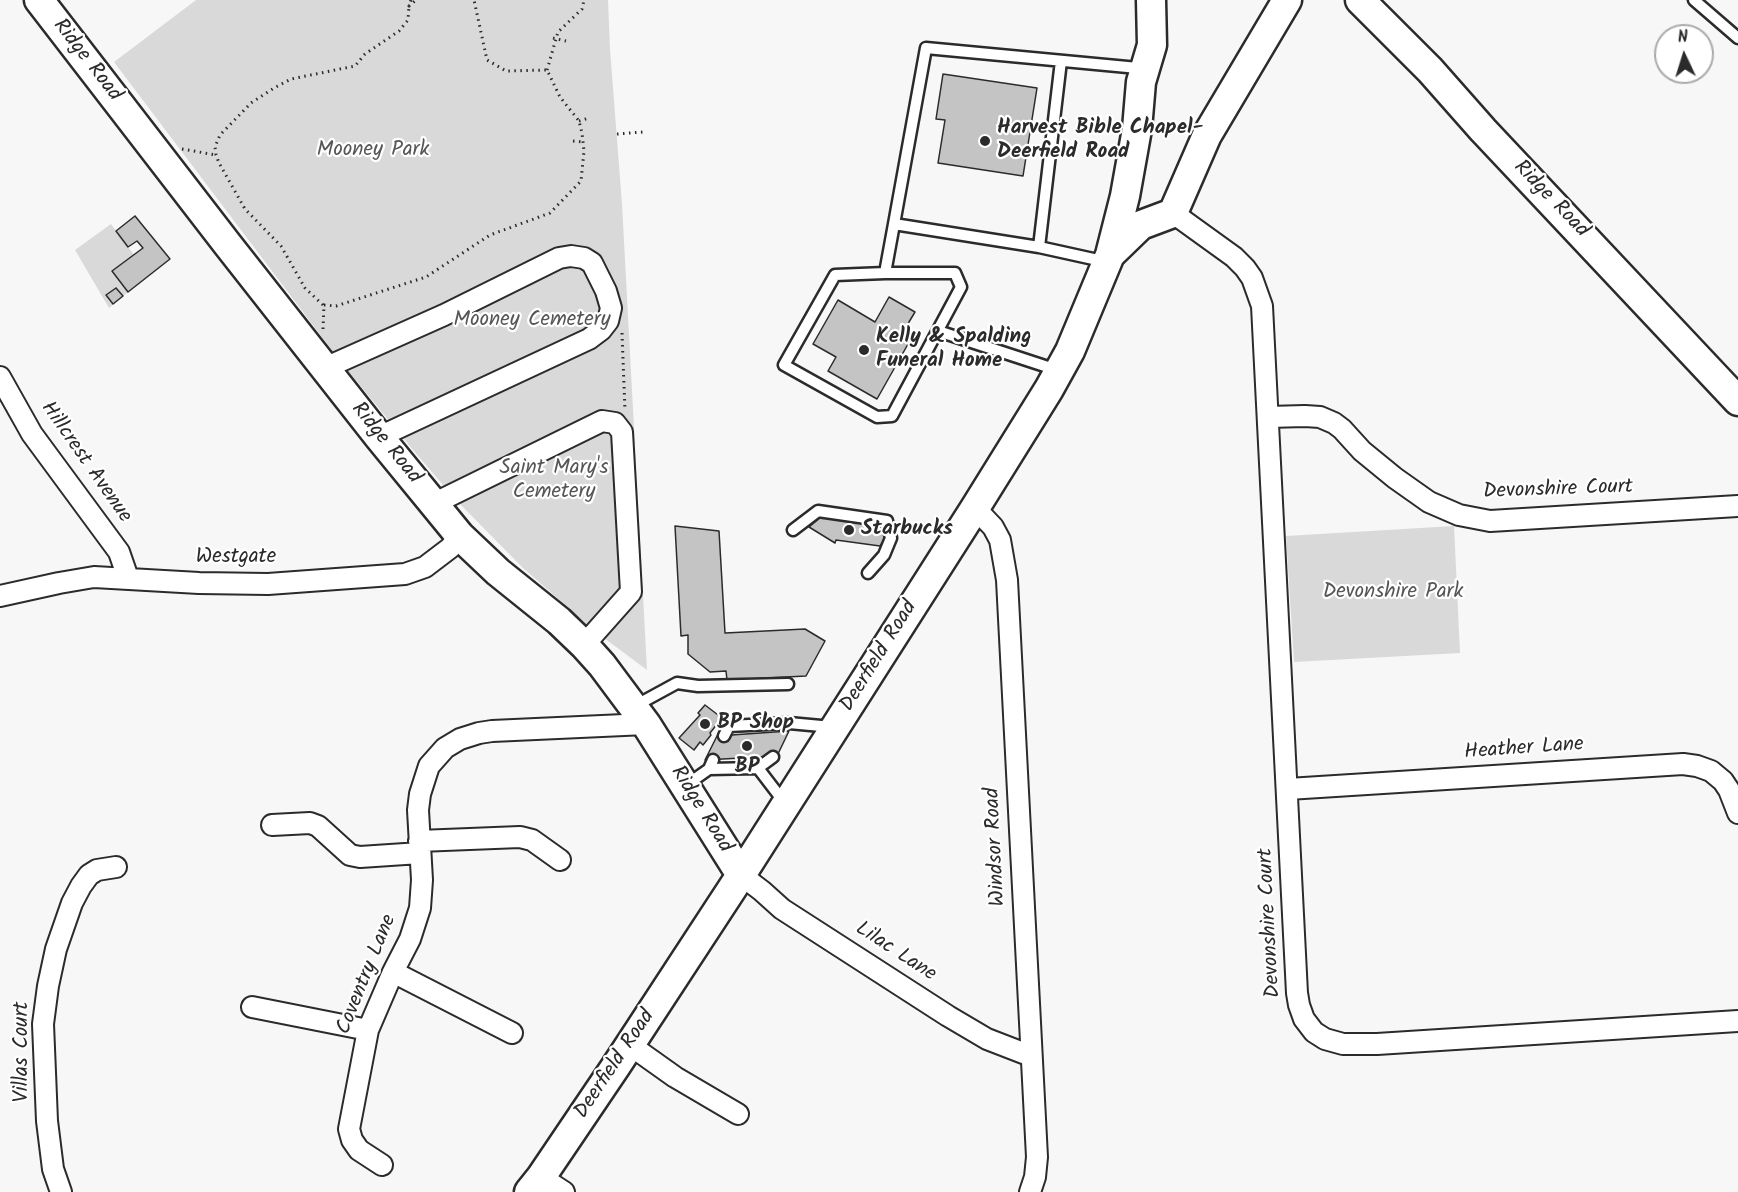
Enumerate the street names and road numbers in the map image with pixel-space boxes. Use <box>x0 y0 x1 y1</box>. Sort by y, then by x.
street label: Ridge Road <box>46 15 126 107</box>
street label: Ridge Road <box>1507 156 1593 244</box>
street label: Hillcrest Avenue <box>34 397 136 529</box>
street label: Ridge Road <box>344 398 426 490</box>
street label: Devonshire Court <box>1483 476 1633 506</box>
street label: Westgate <box>196 545 276 571</box>
street label: Deerfield Road <box>836 597 924 717</box>
street label: Heather Lane <box>1464 733 1584 767</box>
street label: Ridge Road <box>663 762 737 858</box>
street label: Windsor Road <box>981 787 1013 907</box>
street label: Devonshire Court <box>1254 848 1288 998</box>
street label: Coventry Lane <box>333 911 403 1039</box>
street label: Lilac Lane <box>850 918 940 988</box>
street label: Villas Court <box>10 1002 36 1102</box>
street label: Deerfield Road <box>570 1006 662 1124</box>

